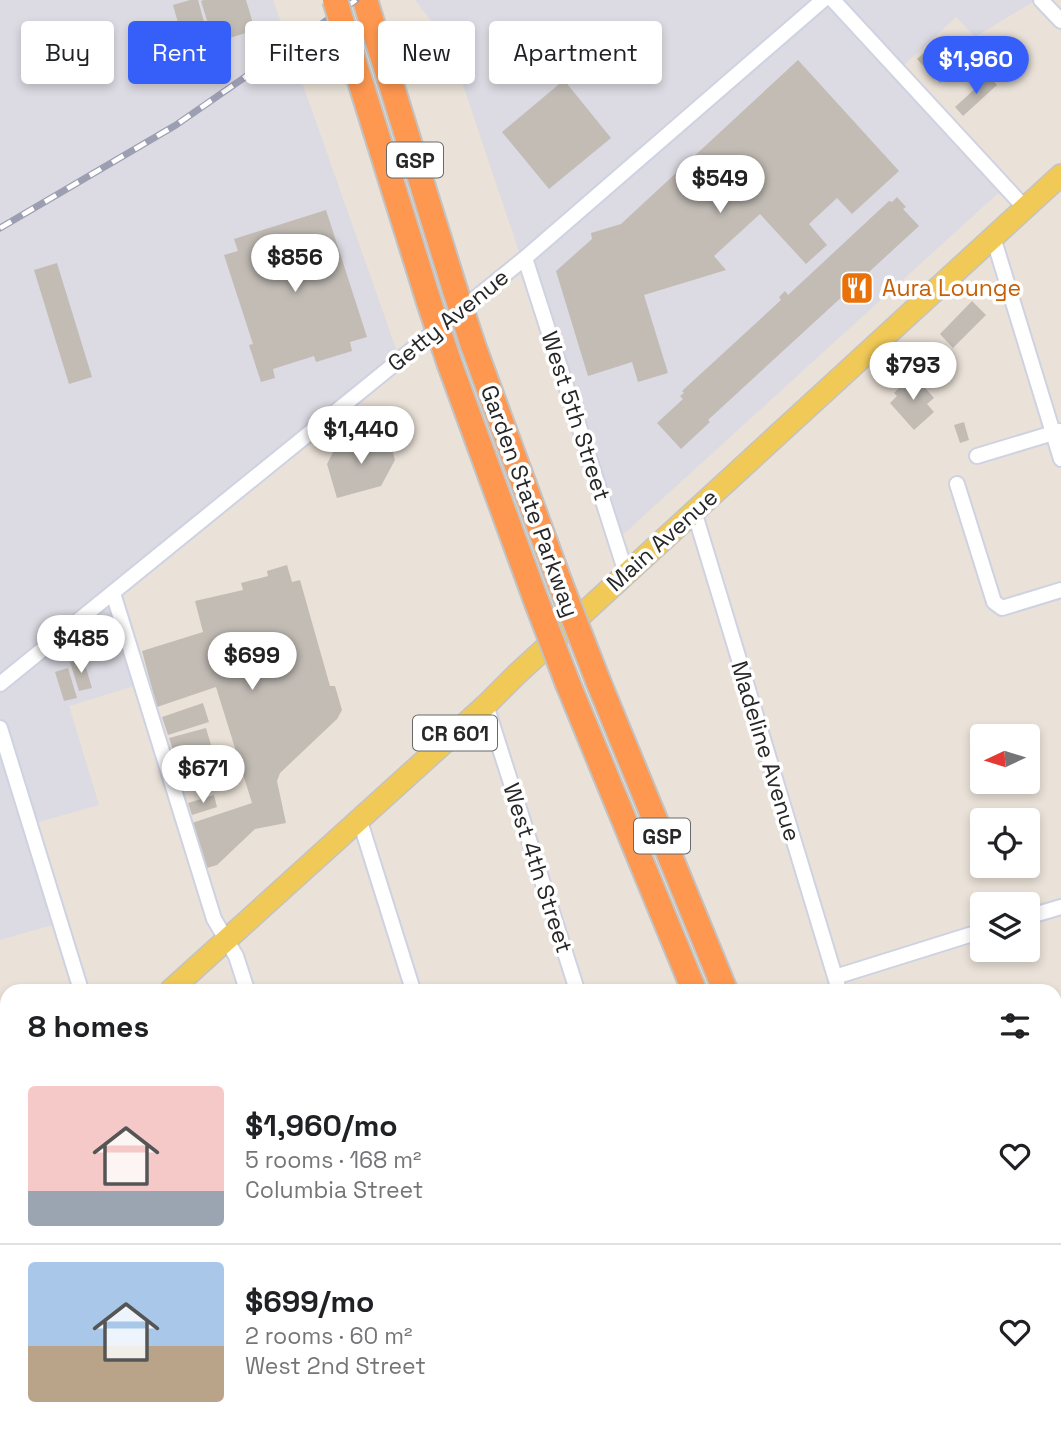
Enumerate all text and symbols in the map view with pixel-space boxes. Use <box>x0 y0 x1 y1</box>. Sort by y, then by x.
chip: Buy <box>21 21 114 84</box>
chip: Rent <box>128 21 231 84</box>
chip: Filters <box>245 21 364 84</box>
chip: New <box>378 21 475 84</box>
chip: Apartment <box>489 21 662 84</box>
pin: $1,960 <box>919 36 1033 96</box>
text: $1,960 <box>939 44 1013 74</box>
road number: GSP <box>387 142 443 178</box>
pin: $549 <box>679 156 761 215</box>
text: $549 <box>692 163 748 193</box>
pin: $856 <box>254 234 336 294</box>
text: $856 <box>267 242 323 272</box>
street label: Getty Avenue <box>381 262 515 378</box>
restaurant icon: Aura Lounge <box>838 269 876 307</box>
place label: Aura Lounge <box>882 273 1021 303</box>
street label: West 5th Street <box>534 327 618 505</box>
pin: $793 <box>872 342 954 402</box>
text: $793 <box>886 350 940 380</box>
street label: Garden State Parkway <box>474 381 586 621</box>
pin: $1,440 <box>304 406 418 466</box>
text: $1,440 <box>323 414 399 444</box>
street label: Main Avenue <box>600 482 724 598</box>
pin: $485 <box>40 616 122 675</box>
text: $485 <box>53 623 109 653</box>
pin: $699 <box>211 632 293 692</box>
text: $699 <box>224 640 280 670</box>
street label: Madeline Avenue <box>724 657 808 845</box>
road number: CR 601 <box>413 716 497 750</box>
north arrow <box>970 724 1040 794</box>
map controls <box>970 724 1040 962</box>
pin: $671 <box>162 746 244 805</box>
text: $671 <box>178 753 228 783</box>
street label: West 4th Street <box>496 779 580 957</box>
button: locate <box>970 808 1040 878</box>
road number: GSP <box>634 818 690 854</box>
button: layers <box>970 892 1040 962</box>
text: 8 homes <box>28 1007 149 1046</box>
icon: filters <box>996 1007 1034 1045</box>
text: $1,960/mo <box>245 1106 398 1145</box>
icon: home <box>84 1114 168 1198</box>
icon: heart <box>996 1137 1034 1175</box>
text: 5 rooms · 168 m² <box>245 1145 422 1175</box>
text: Columbia Street <box>245 1175 423 1205</box>
text: $699/mo <box>245 1282 374 1321</box>
icon: home <box>84 1290 168 1374</box>
icon: heart <box>996 1313 1034 1351</box>
text: 2 rooms · 60 m² <box>245 1321 412 1351</box>
text: West 2nd Street <box>245 1351 426 1381</box>

